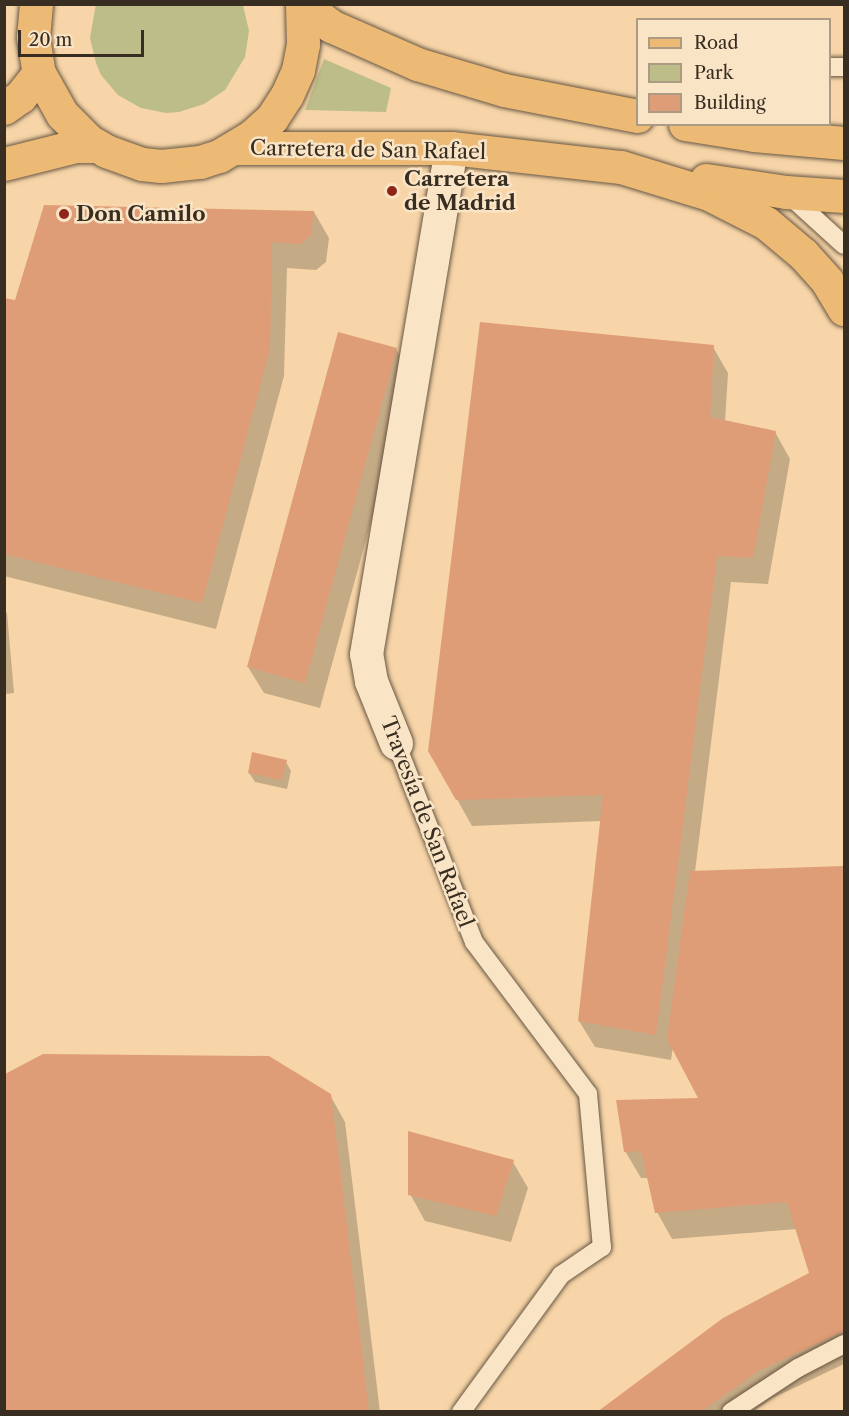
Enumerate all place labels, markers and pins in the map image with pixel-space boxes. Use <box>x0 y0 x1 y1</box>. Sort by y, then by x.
place label: Carretera de Madrid <box>404 166 516 216</box>
marker: Carretera de Madrid <box>385 184 399 198</box>
place label: Don Camilo <box>76 201 205 227</box>
marker: Don Camilo <box>57 207 71 221</box>

